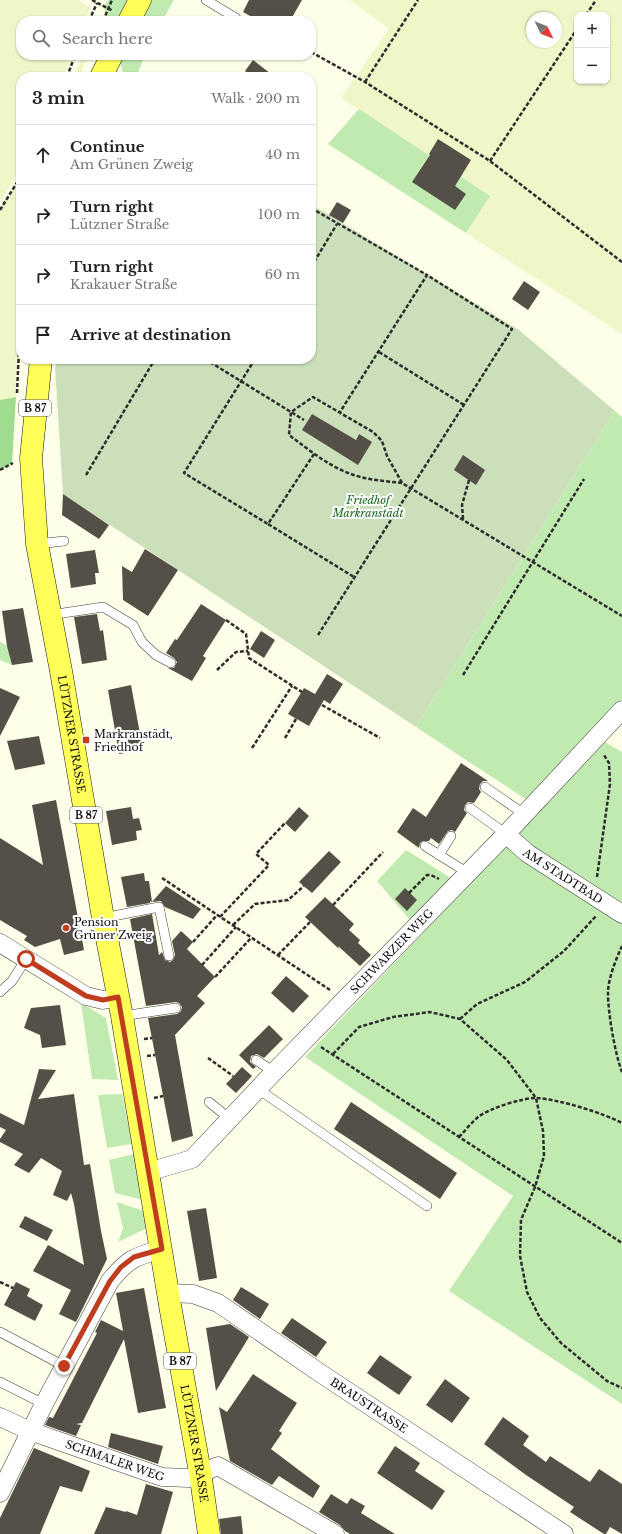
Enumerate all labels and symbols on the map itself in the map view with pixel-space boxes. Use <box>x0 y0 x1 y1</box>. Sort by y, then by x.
north arrow <box>526 12 562 48</box>
road number: B 87 <box>19 400 51 416</box>
park label: Friedhof Markranstädt <box>332 493 403 520</box>
street label: LÜTZNER STRASSE <box>55 674 89 794</box>
place label: Markranstädt, Friedhof <box>94 727 173 754</box>
marker: Markranstädt, Friedhof <box>81 735 91 745</box>
road number: B 87 <box>70 807 102 823</box>
street label: AM STADTBAD <box>519 845 606 907</box>
street label: SCHWARZER WEG <box>347 905 437 997</box>
place label: Pension Grüner Zweig <box>74 915 152 942</box>
marker: Pension Grüner Zweig <box>61 923 71 933</box>
route start <box>17 950 35 968</box>
road number: B 87 <box>164 1353 196 1369</box>
route end <box>55 1357 73 1375</box>
street label: BRAUSTRASSE <box>328 1375 410 1436</box>
street label: LÜTZNER STRASSE <box>177 1384 211 1503</box>
street label: SCHMALER WEG <box>63 1437 167 1484</box>

